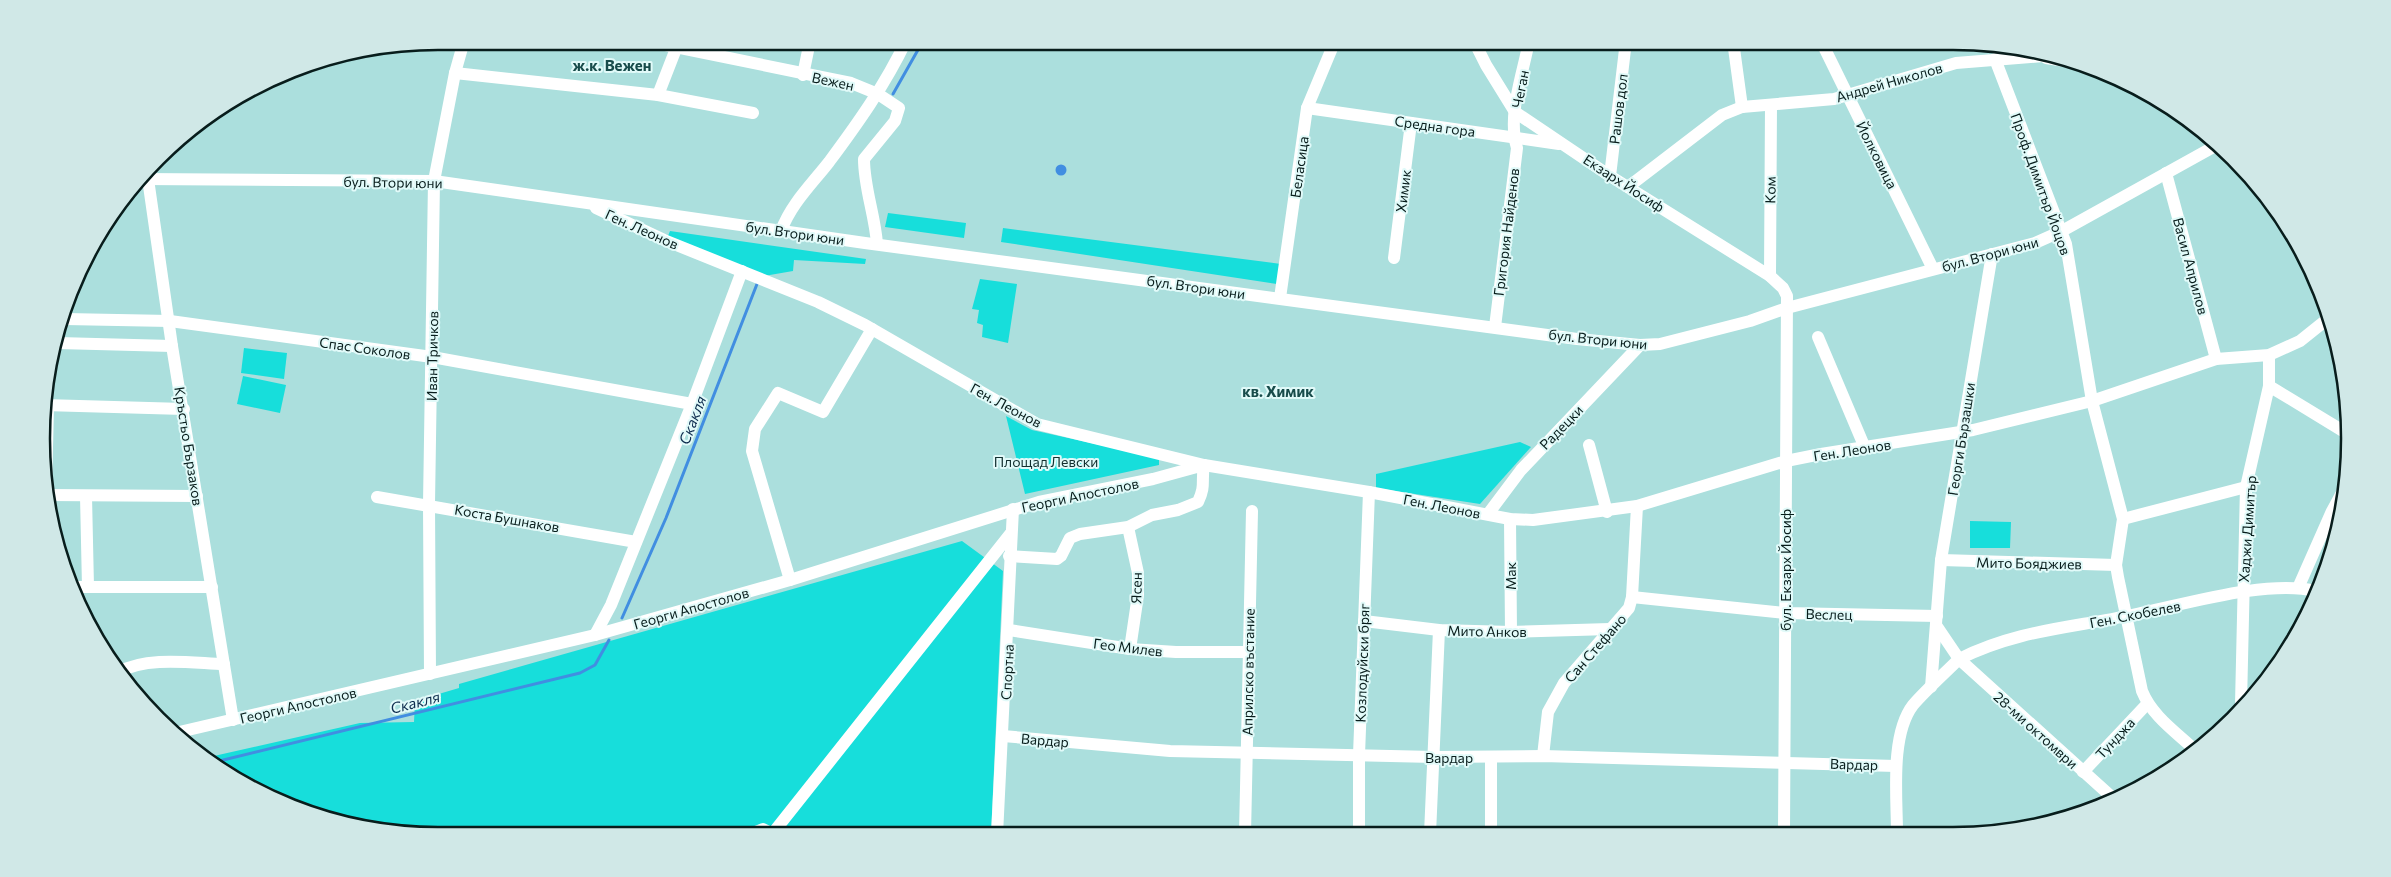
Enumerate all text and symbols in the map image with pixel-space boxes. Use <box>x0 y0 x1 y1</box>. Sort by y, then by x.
district label: ж.к. Вежен <box>573 56 651 74</box>
street label: Андрей Николов <box>1834 59 1944 105</box>
street label: Вежен <box>810 68 856 94</box>
street label: Чеган <box>1508 69 1532 109</box>
street label: Рашов дол <box>1605 73 1631 145</box>
street label: Проф. Димитър Йоцов <box>2007 111 2075 257</box>
street label: Средна гора <box>1394 112 1476 140</box>
street label: Йолковица <box>1853 118 1901 192</box>
street label: Беласица <box>1286 135 1312 199</box>
street label: Екзарх Йосиф <box>1580 151 1668 215</box>
street label: Григория Найденов <box>1490 167 1522 297</box>
street label: Химик <box>1392 168 1414 213</box>
street label: бул. Втори юни <box>343 173 443 191</box>
street label: Ком <box>1761 176 1779 204</box>
street label: Ген. Леонов <box>603 205 681 253</box>
street label: Васил Априлов <box>2170 216 2212 316</box>
street label: бул. Втори юни <box>745 218 845 248</box>
street label: бул. Втори юни <box>1940 233 2040 275</box>
street label: бул. Втори юни <box>1146 272 1246 302</box>
street label: Иван Тричков <box>423 311 441 401</box>
street label: бул. Втори юни <box>1548 325 1648 353</box>
street label: Спас Соколов <box>318 333 412 363</box>
street label: Ген. Леонов <box>967 379 1045 431</box>
street label: Георги Бързашки <box>1944 381 1978 497</box>
district label: кв. Химик <box>1242 382 1314 400</box>
street label: Кръстьо Бързаков <box>171 385 207 507</box>
water label: Скакля <box>675 393 710 447</box>
street label: Радецки <box>1536 401 1586 453</box>
street label: Ген. Леонов <box>1812 435 1892 465</box>
park label: Площад Левски <box>994 453 1098 470</box>
street label: Георги Апостолов <box>1020 474 1140 516</box>
street label: Хаджи Димитър <box>2235 475 2259 583</box>
street label: Ген. Леонов <box>1402 490 1482 522</box>
street label: Коста Бушнаков <box>453 500 561 536</box>
street label: бул. Екзарх Йосиф <box>1777 509 1794 631</box>
street label: Мито Бояджиев <box>1976 554 2082 572</box>
street label: Мак <box>1502 561 1519 590</box>
street label: Ясен <box>1127 572 1145 604</box>
street label: Георги Апостолов <box>631 583 751 633</box>
street label: Ген. Скобелев <box>2088 597 2182 631</box>
street label: Козлодуйски бряг <box>1351 603 1373 723</box>
street label: Веслец <box>1805 605 1853 623</box>
street label: Априлско въстание <box>1238 608 1258 736</box>
street label: Сан Стефано <box>1561 610 1629 686</box>
street label: Мито Анков <box>1447 622 1527 640</box>
street label: Гео Милев <box>1092 634 1164 660</box>
street label: Спортна <box>997 644 1017 700</box>
street label: Георги Апостолов <box>238 683 358 727</box>
water label: Скакля <box>388 687 442 717</box>
street label: 28-ми октомври <box>1991 688 2081 772</box>
street label: Тунджа <box>2092 714 2138 762</box>
street label: Вардар <box>1020 729 1070 751</box>
street label: Вардар <box>1425 749 1473 766</box>
street label: Вардар <box>1830 755 1878 773</box>

